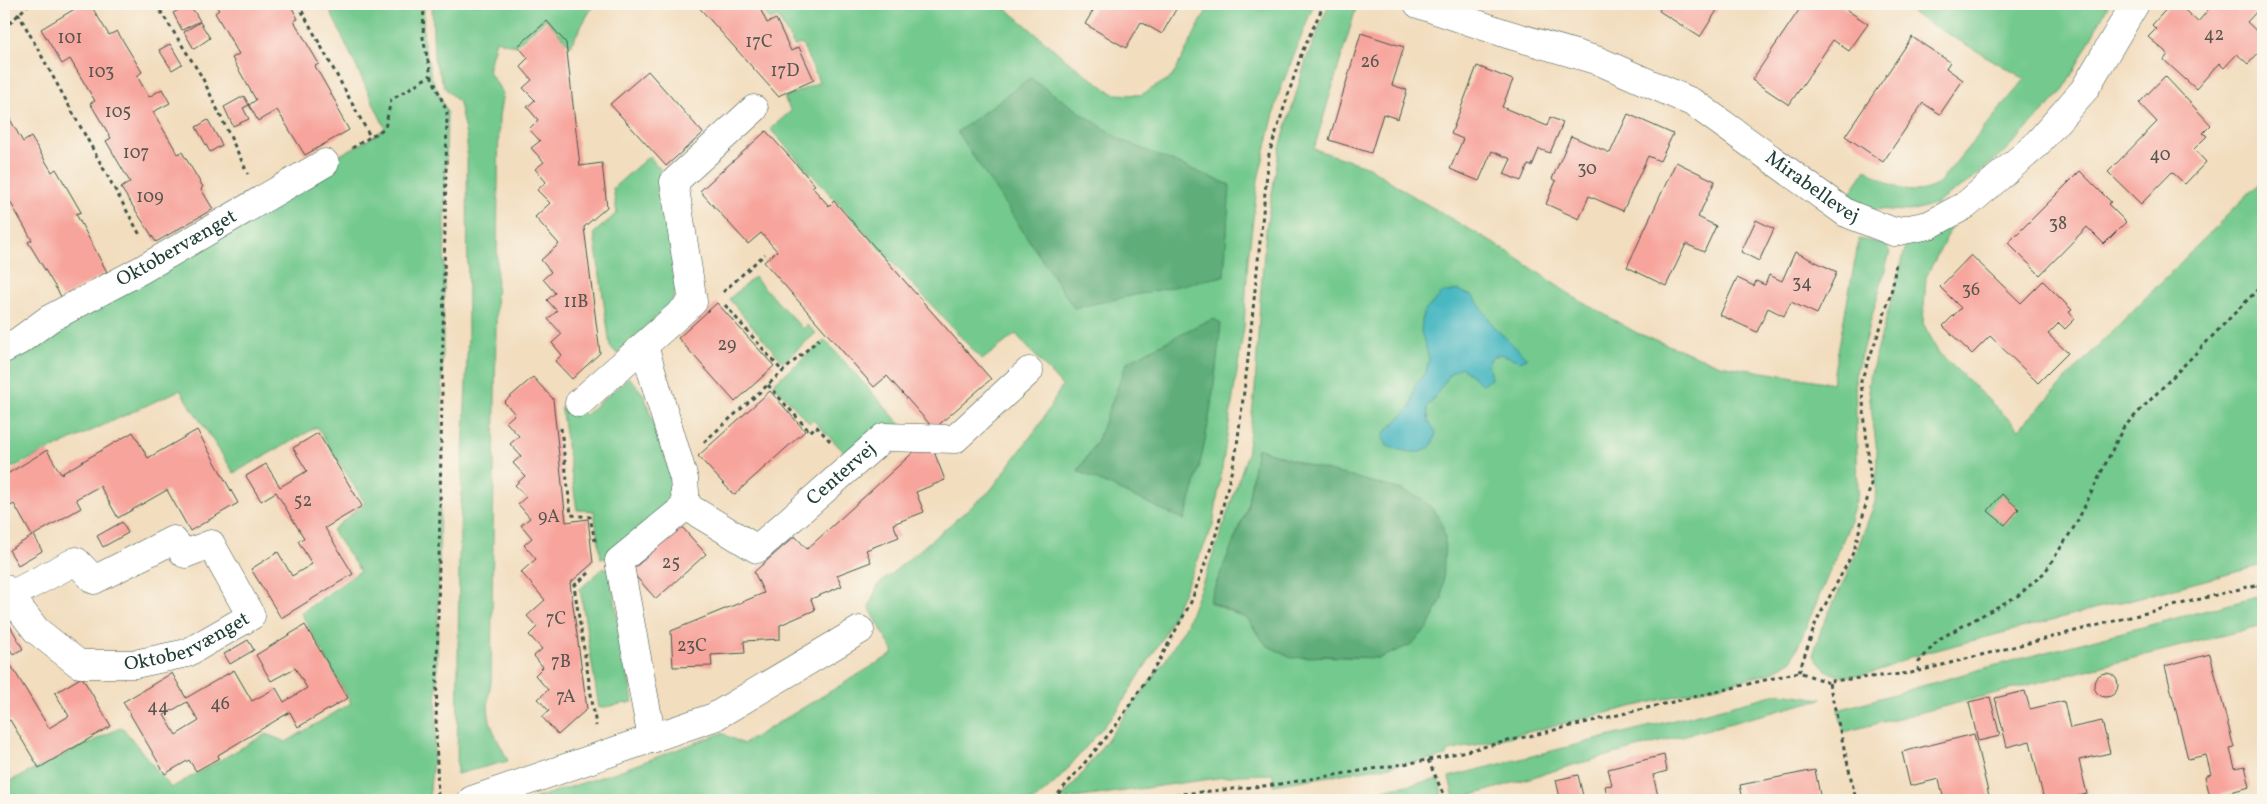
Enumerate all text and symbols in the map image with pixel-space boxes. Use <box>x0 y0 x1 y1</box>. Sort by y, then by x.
house number: 42 <box>2204 23 2224 48</box>
house number: 101 <box>58 26 82 51</box>
house number: 17C <box>745 30 773 55</box>
house number: 26 <box>1361 50 1379 75</box>
house number: 17D <box>771 59 799 84</box>
house number: 103 <box>88 60 114 85</box>
house number: 105 <box>105 100 131 125</box>
house number: 107 <box>123 141 149 166</box>
house number: 40 <box>2149 143 2171 168</box>
street label: Mirabellevej <box>1759 145 1863 231</box>
house number: 30 <box>1577 157 1597 182</box>
house number: 109 <box>136 185 164 210</box>
street label: Oktobervænget <box>112 203 242 295</box>
house number: 38 <box>2049 212 2067 237</box>
house number: 34 <box>1792 271 1812 296</box>
house number: 36 <box>1962 278 1980 303</box>
house number: 11B <box>563 290 589 315</box>
house number: 29 <box>718 333 736 358</box>
street label: Centervej <box>801 436 883 513</box>
house number: 52 <box>294 489 312 514</box>
house number: 9A <box>538 505 560 530</box>
house number: 25 <box>662 551 680 576</box>
street label: Oktobervænget <box>124 605 255 678</box>
house number: 7C <box>546 607 566 632</box>
house number: 23C <box>677 634 707 659</box>
house number: 7B <box>551 650 571 675</box>
house number: 7A <box>556 685 576 710</box>
house number: 46 <box>210 692 230 717</box>
house number: 44 <box>147 695 169 720</box>

